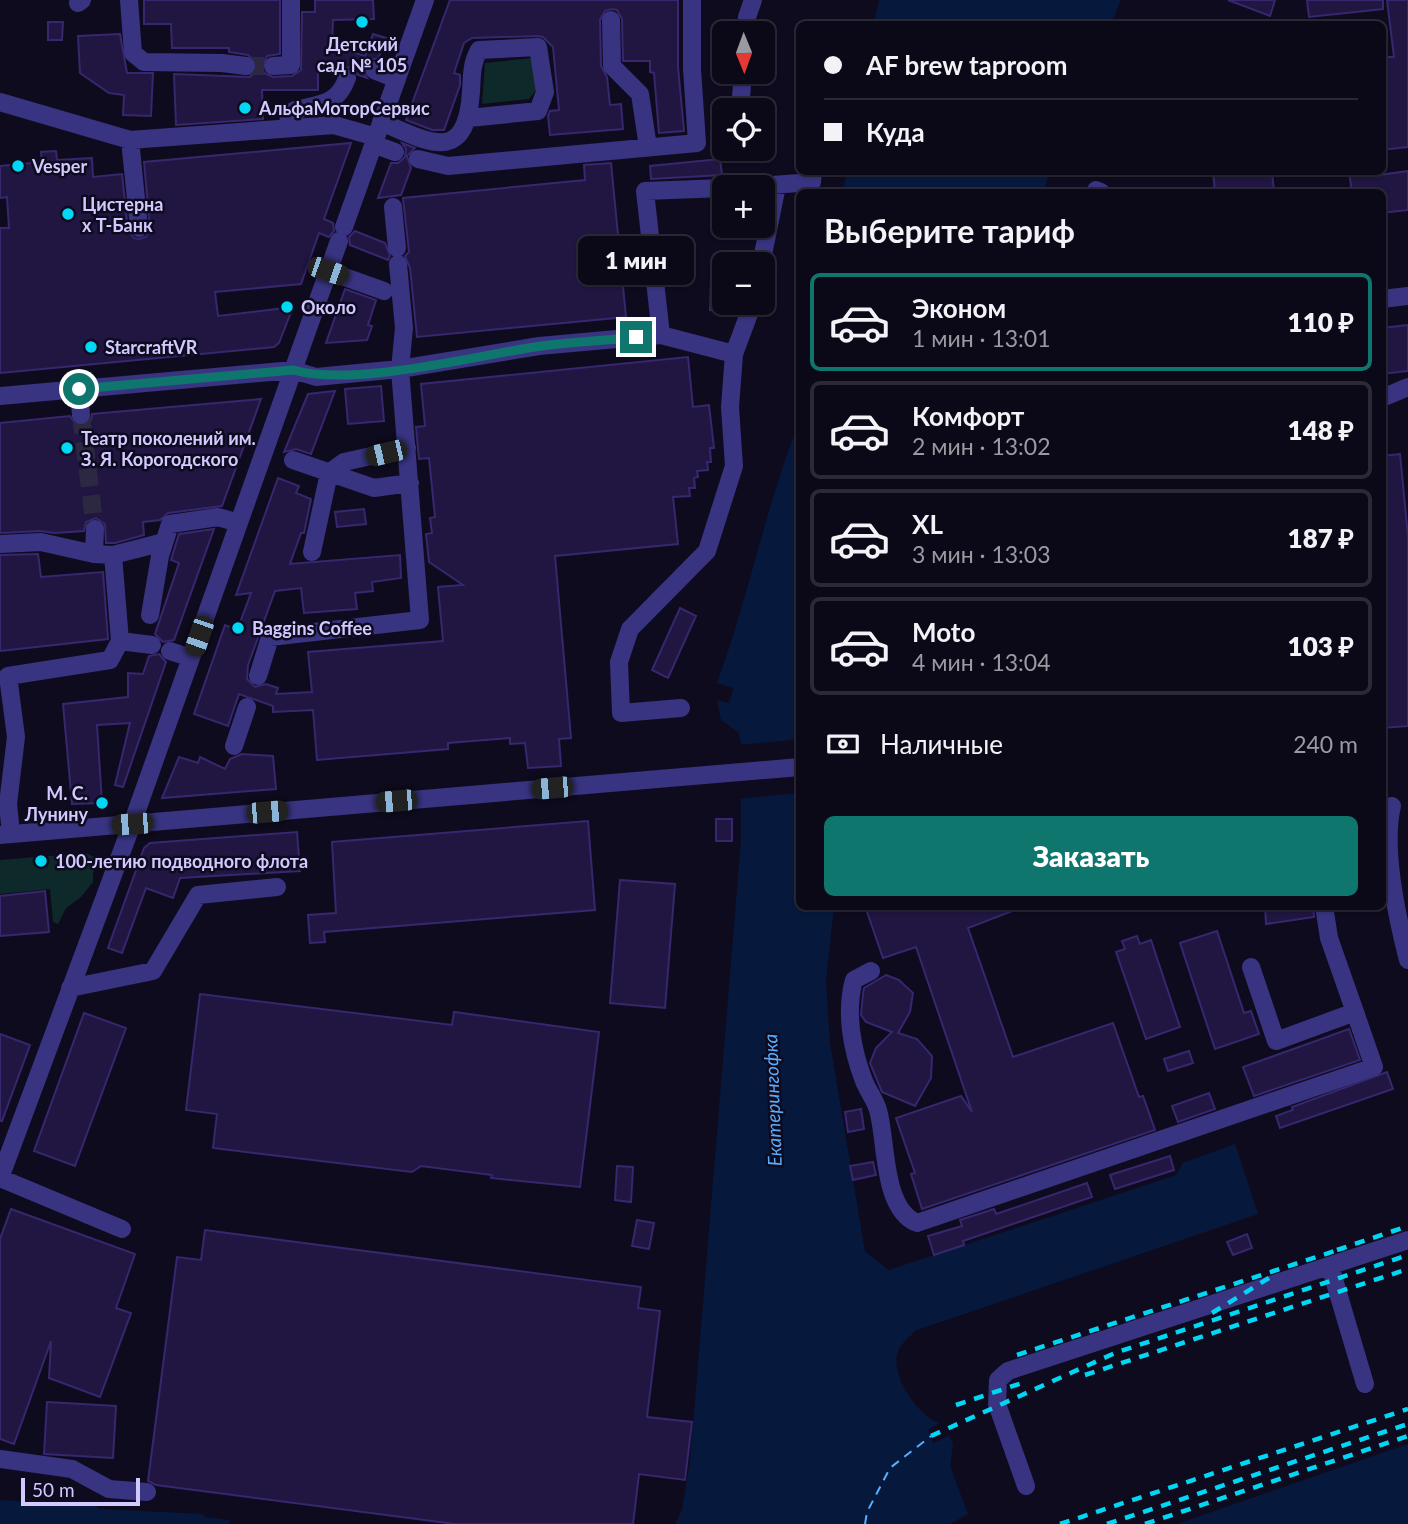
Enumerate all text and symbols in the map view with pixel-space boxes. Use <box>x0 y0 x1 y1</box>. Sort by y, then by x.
marker: Детский сад № 105 <box>354 14 370 30</box>
north arrow <box>712 21 775 84</box>
map controls <box>712 21 775 315</box>
place label: Детский сад № 105 <box>317 33 407 76</box>
text: AF brew taproom <box>866 49 1068 81</box>
place label: АльфаМоторСервис <box>258 97 430 119</box>
button: locate <box>712 98 775 161</box>
marker: АльфаМоторСервис <box>237 100 253 116</box>
text: Куда <box>866 116 925 148</box>
place label: Vesper <box>31 155 87 177</box>
marker: Vesper <box>10 158 26 174</box>
button: + <box>712 175 775 238</box>
place label: Цистерна х Т-Банк <box>82 193 164 236</box>
marker: Цистерна х Т-Банк <box>60 206 76 222</box>
text: Выберите тариф <box>824 211 1075 250</box>
callout: 1 мин <box>578 236 694 284</box>
text: 1 мин <box>605 246 667 274</box>
button: − <box>712 252 775 315</box>
car <box>305 254 352 288</box>
icon: car <box>828 291 891 354</box>
text: Эконом <box>912 292 1006 324</box>
place label: Около <box>301 296 356 318</box>
marker: Около <box>279 299 295 315</box>
text: 110 ₽ <box>1288 306 1354 338</box>
route end <box>620 321 652 353</box>
text: 1 мин · 13:01 <box>912 324 1051 352</box>
place label: StarcraftVR <box>105 336 198 358</box>
marker: StarcraftVR <box>83 339 99 355</box>
route start <box>63 373 95 405</box>
icon: car <box>828 399 891 462</box>
text: Комфорт <box>912 400 1024 432</box>
text: 148 ₽ <box>1288 414 1354 446</box>
place label: Театр поколений им. З. Я. Корогодского <box>81 427 256 470</box>
text: 2 мин · 13:02 <box>912 432 1051 460</box>
car <box>364 438 409 468</box>
marker: Театр поколений им. З. Я. Корогодского <box>59 440 75 456</box>
icon: car <box>828 507 891 570</box>
text: XL <box>912 508 943 540</box>
text: 187 ₽ <box>1288 522 1354 554</box>
text: 3 мин · 13:03 <box>912 540 1051 568</box>
car <box>183 613 216 659</box>
icon: car <box>828 615 891 678</box>
text: Moto <box>912 616 975 648</box>
place label: Baggins Coffee <box>252 617 372 639</box>
marker: Baggins Coffee <box>230 620 246 636</box>
text: 103 ₽ <box>1288 630 1354 662</box>
text: 4 мин · 13:04 <box>912 648 1051 676</box>
icon: cash <box>824 725 862 763</box>
text: Наличные <box>880 728 1003 760</box>
text: 240 m <box>1293 730 1358 758</box>
car <box>531 776 574 800</box>
place label: М. С. Лунину <box>24 782 88 825</box>
car <box>375 789 418 813</box>
marker: М. С. Лунину <box>94 795 110 811</box>
car <box>246 800 289 824</box>
car <box>111 812 154 836</box>
button: Заказать <box>824 816 1358 896</box>
place label: 100-летию подводного флота <box>55 850 308 872</box>
marker: 100-летию подводного флота <box>33 853 49 869</box>
water label: Екатерингофка <box>758 1033 786 1167</box>
scale bar <box>21 1475 140 1507</box>
text: 50 m <box>32 1478 75 1501</box>

